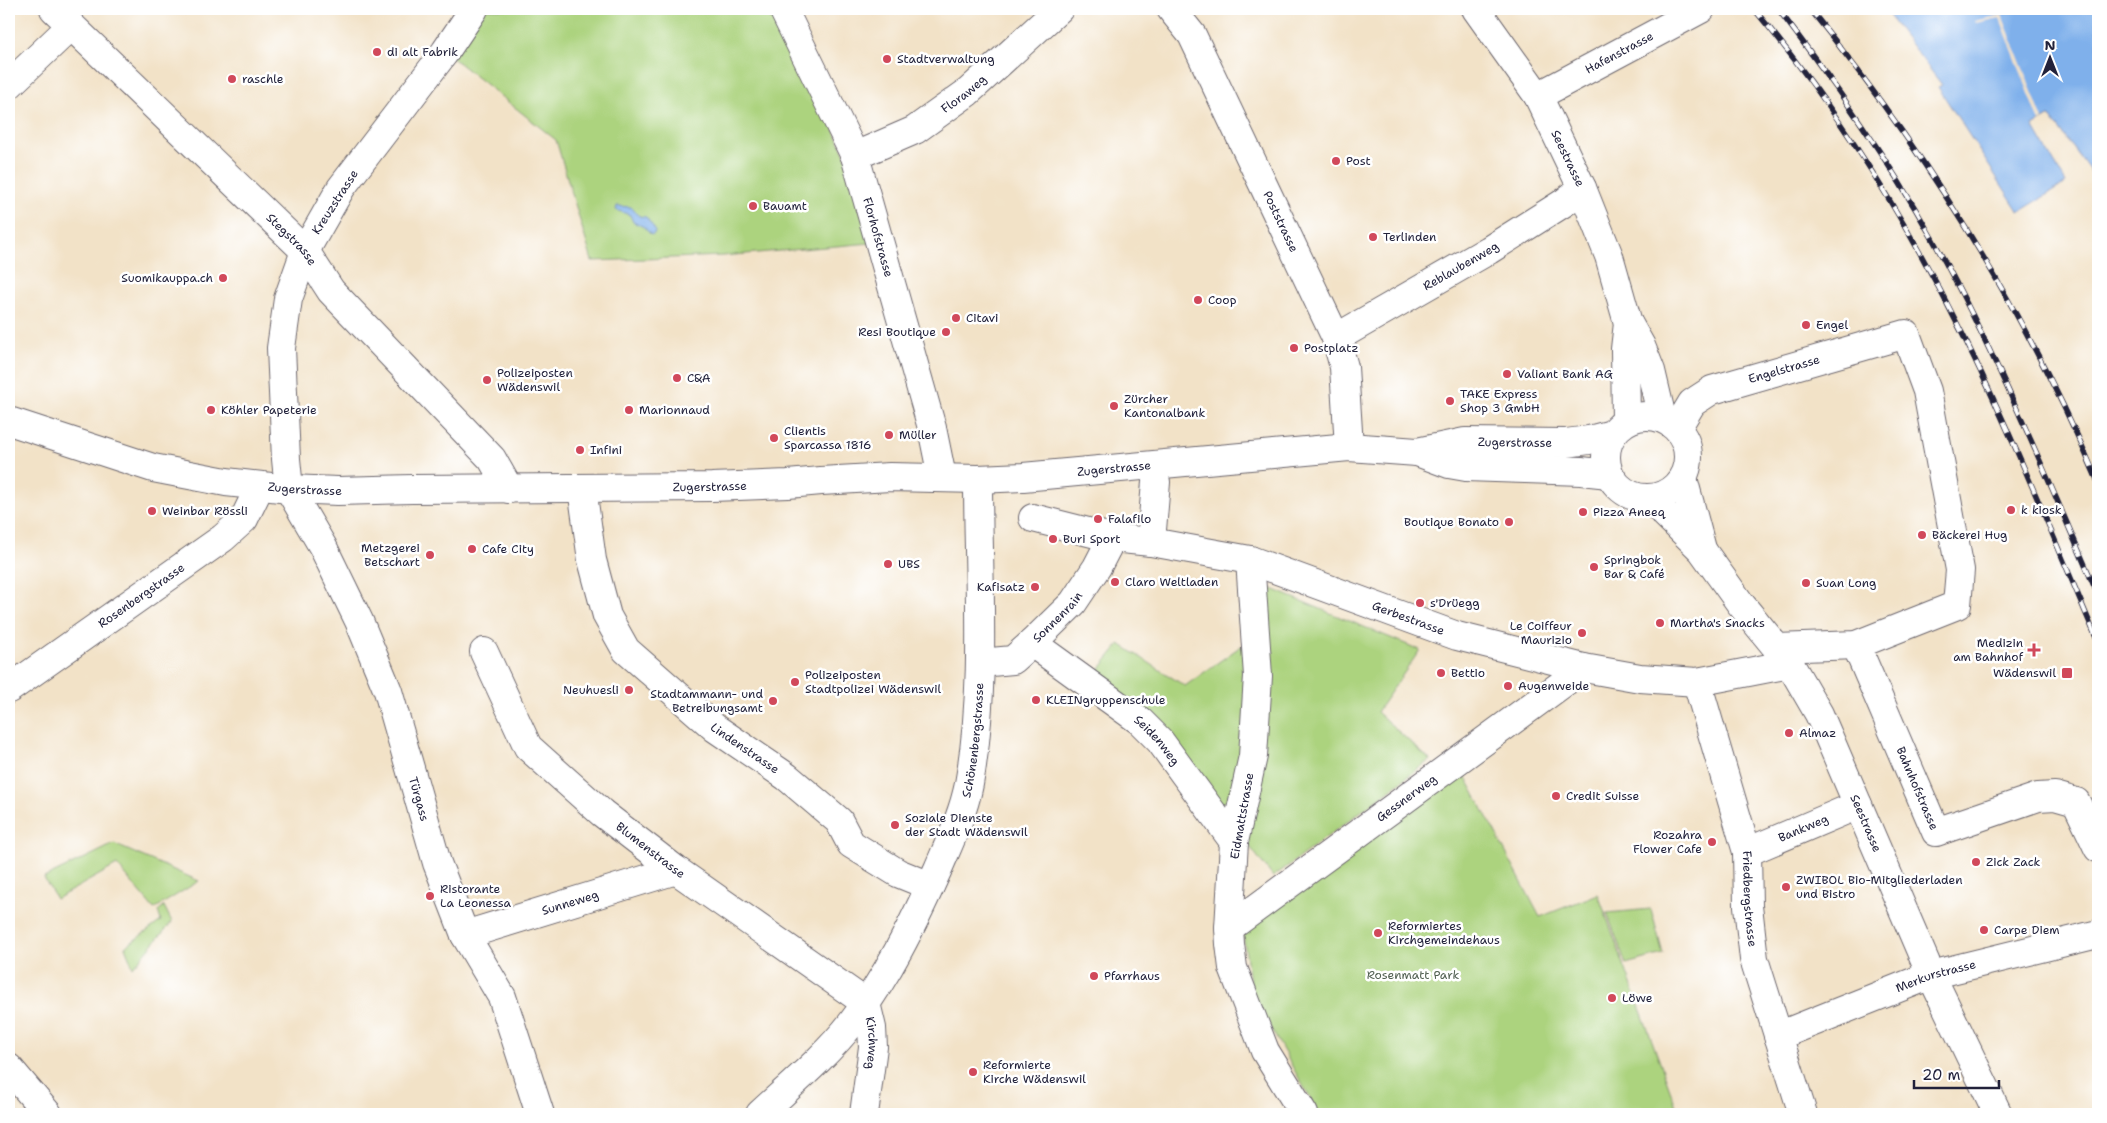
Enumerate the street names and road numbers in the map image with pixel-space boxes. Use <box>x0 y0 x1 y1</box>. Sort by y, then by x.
street label: Hafenstrasse <box>1582 28 1656 77</box>
street label: Floraweg <box>938 71 990 117</box>
street label: Seestrasse <box>1547 127 1588 190</box>
street label: Kreuzstrasse <box>308 166 362 237</box>
street label: Poststrasse <box>1259 188 1302 255</box>
street label: Florhofstrasse <box>859 195 897 279</box>
street label: Stegstrasse <box>263 210 320 269</box>
street label: Reblaubenweg <box>1420 238 1502 294</box>
street label: Engelstrasse <box>1747 351 1822 387</box>
street label: Zugerstrasse <box>1478 434 1552 451</box>
street label: Zugerstrasse <box>1076 457 1152 480</box>
street label: Zugerstrasse <box>673 478 747 495</box>
street label: Zugerstrasse <box>267 479 342 499</box>
street label: Rosenbergstrasse <box>95 559 188 632</box>
street label: Sonnenrain <box>1029 589 1086 646</box>
street label: Gerbestrasse <box>1370 598 1447 639</box>
street label: Schönenbergstrasse <box>958 682 987 799</box>
street label: Seidenweg <box>1131 711 1183 769</box>
street label: Lindenstrasse <box>707 719 782 777</box>
street label: Bahnhofstrasse <box>1893 744 1942 833</box>
street label: Eidmattstrasse <box>1227 771 1258 860</box>
street label: Gessnerweg <box>1373 771 1440 825</box>
street label: Türgass <box>405 775 433 823</box>
street label: Seestrasse <box>1846 792 1885 855</box>
street label: Bankweg <box>1776 811 1831 846</box>
street label: Blumenstrasse <box>613 819 688 882</box>
street label: Friedbergstrasse <box>1739 850 1761 948</box>
street label: Sunneweg <box>540 886 601 919</box>
street label: Merkurstrasse <box>1893 956 1978 996</box>
street label: Kirchweg <box>862 1015 881 1071</box>

